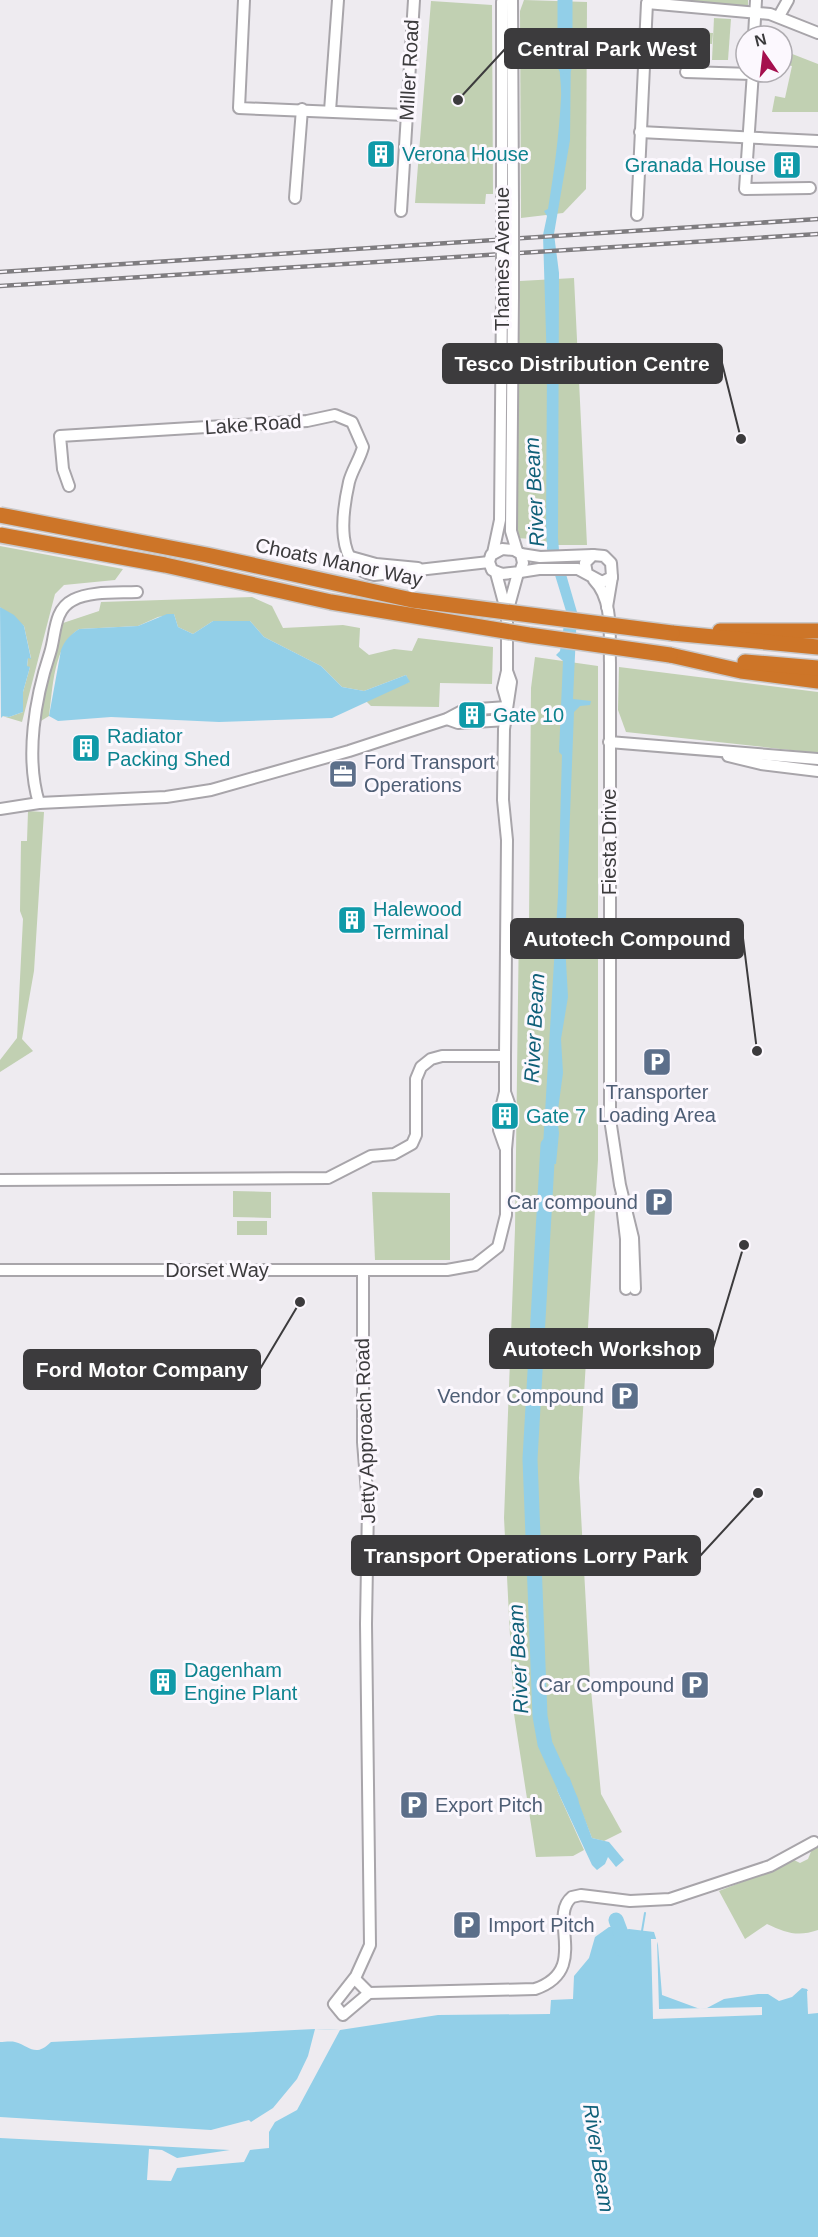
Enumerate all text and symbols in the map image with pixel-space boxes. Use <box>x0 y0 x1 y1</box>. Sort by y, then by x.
street label: Miller Road <box>395 19 423 121</box>
north arrow <box>734 24 794 84</box>
callout: Central Park West <box>505 29 709 68</box>
text: N <box>753 30 768 50</box>
text: Central Park West <box>517 37 697 60</box>
building icon: Verona House <box>365 138 397 170</box>
place label: Verona House <box>402 143 529 165</box>
building icon: Granada House <box>771 149 803 181</box>
place label: Granada House <box>625 154 766 176</box>
street label: Thames Avenue <box>491 187 513 331</box>
callout: Tesco Distribution Centre <box>443 344 722 383</box>
text: Tesco Distribution Centre <box>454 352 710 375</box>
street label: Lake Road <box>204 410 302 438</box>
water label: River Beam <box>520 437 548 547</box>
street label: Choats Manor Way <box>253 534 425 590</box>
building icon: Gate 10 <box>456 699 488 731</box>
place label: Gate 10 <box>493 704 564 726</box>
place label: Radiator Packing Shed <box>107 725 230 770</box>
building icon: Radiator Packing Shed <box>70 732 102 764</box>
place label: Ford Transport Operations <box>364 751 496 796</box>
office icon: Ford Transport Operations <box>327 758 359 790</box>
street label: Fiesta Drive <box>598 789 620 895</box>
place label: Halewood Terminal <box>373 898 462 943</box>
building icon: Halewood Terminal <box>336 904 368 936</box>
callout: Autotech Compound <box>511 919 743 958</box>
text: Autotech Compound <box>523 927 731 950</box>
water label: River Beam <box>520 973 548 1083</box>
parking icon: Transporter Loading Area <box>641 1046 673 1078</box>
place label: Transporter Loading Area <box>598 1081 717 1126</box>
building icon: Gate 7 <box>489 1100 521 1132</box>
place label: Gate 7 <box>526 1105 586 1127</box>
parking icon: Car compound <box>643 1186 675 1218</box>
place label: Car compound <box>507 1191 638 1213</box>
street label: Dorset Way <box>165 1259 269 1281</box>
callout: Autotech Workshop <box>490 1329 713 1368</box>
text: Autotech Workshop <box>502 1337 702 1360</box>
street label: Jetty Approach Road <box>351 1338 379 1524</box>
callout: Ford Motor Company <box>24 1350 260 1389</box>
text: Ford Motor Company <box>36 1358 248 1381</box>
parking icon: Vendor Compound <box>609 1380 641 1412</box>
place label: Vendor Compound <box>437 1385 604 1407</box>
callout: Transport Operations Lorry Park <box>352 1536 700 1575</box>
text: Transport Operations Lorry Park <box>364 1544 689 1567</box>
water label: River Beam <box>504 1604 532 1714</box>
place label: Dagenham Engine Plant <box>184 1659 298 1704</box>
building icon: Dagenham Engine Plant <box>147 1666 179 1698</box>
parking icon: Car Compound <box>679 1669 711 1701</box>
place label: Car Compound <box>538 1674 674 1696</box>
parking icon: Export Pitch <box>398 1789 430 1821</box>
place label: Export Pitch <box>435 1794 543 1816</box>
parking icon: Import Pitch <box>451 1909 483 1941</box>
place label: Import Pitch <box>488 1914 595 1936</box>
water label: River Beam <box>579 2102 619 2214</box>

